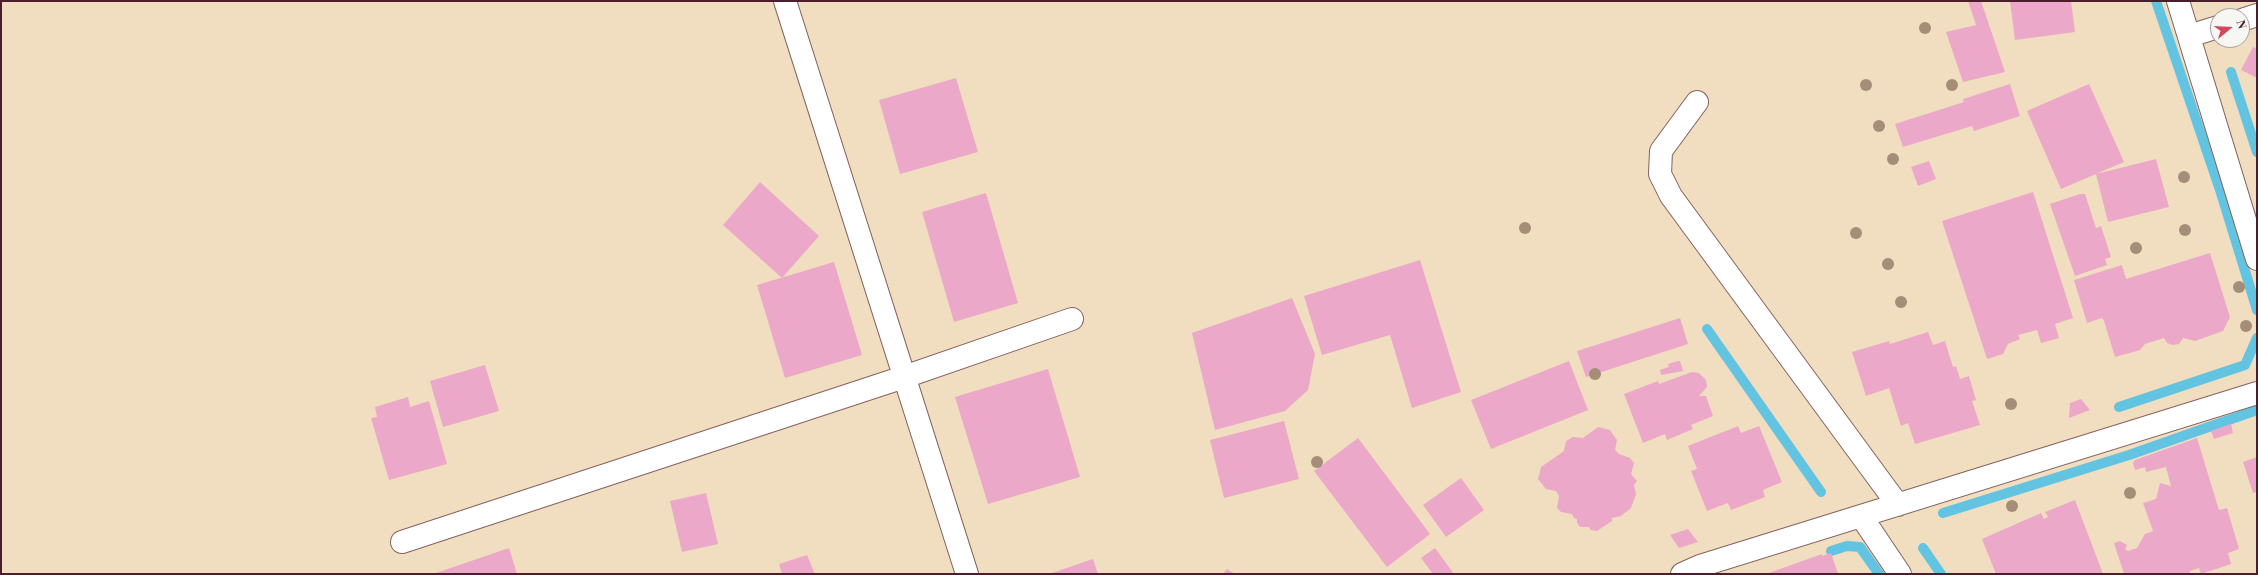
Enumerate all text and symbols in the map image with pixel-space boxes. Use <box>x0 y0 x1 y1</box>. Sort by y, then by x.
north arrow <box>2210 8 2250 48</box>
text: N <box>2232 18 2248 31</box>

